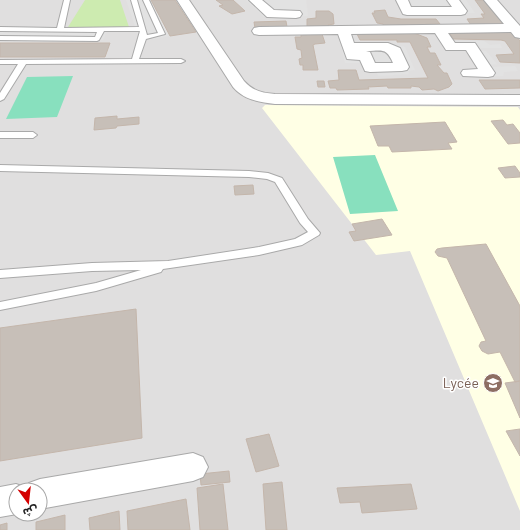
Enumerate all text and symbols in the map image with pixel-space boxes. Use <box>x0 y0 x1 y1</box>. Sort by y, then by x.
school or university icon: Lycée <box>482 372 504 394</box>
place label: Lycée <box>443 374 479 391</box>
north arrow <box>8 482 48 522</box>
text: ش <box>21 503 40 520</box>

